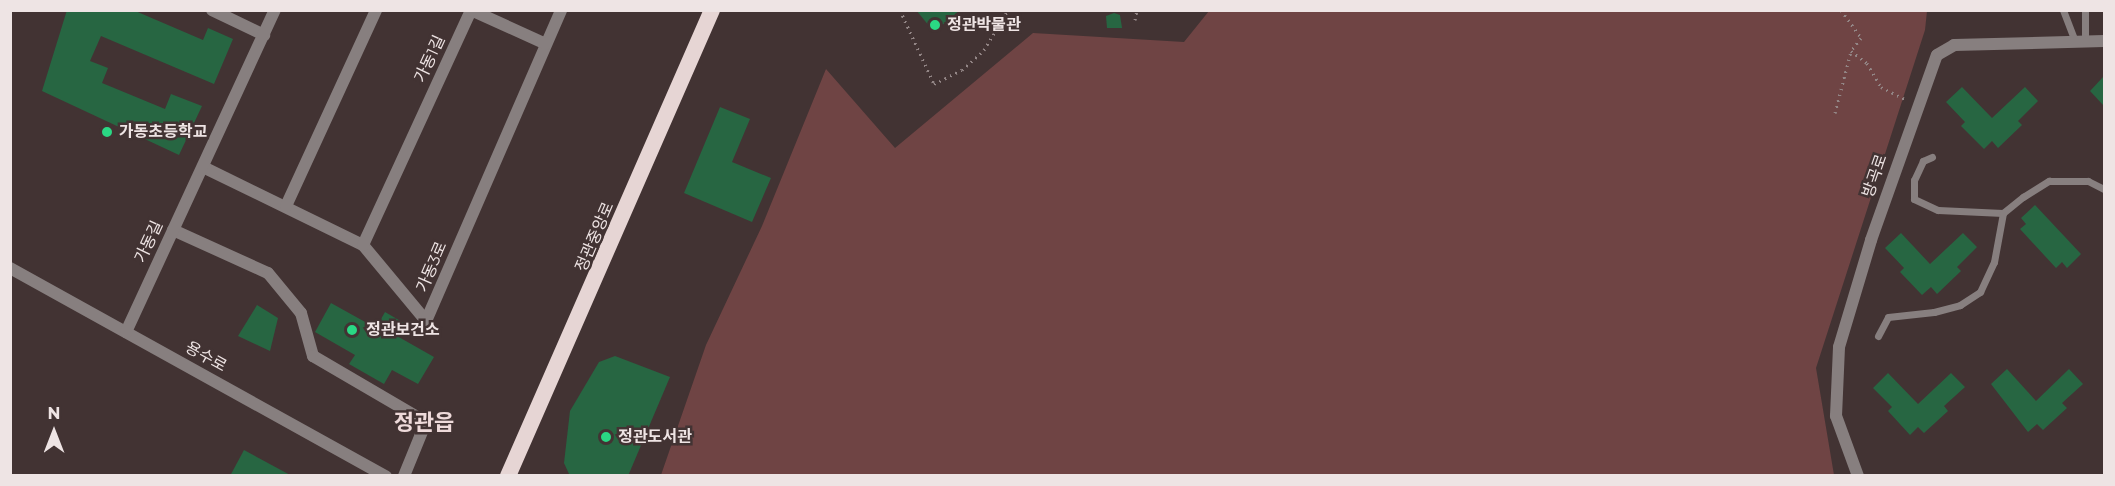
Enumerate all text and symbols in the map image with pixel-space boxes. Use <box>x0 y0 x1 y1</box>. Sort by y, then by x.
place label: 정관박물관 <box>947 15 1021 35</box>
marker: 정관박물관 <box>928 18 942 32</box>
street label: 가동1길 <box>411 32 449 86</box>
place label: 가동초등학교 <box>119 122 207 142</box>
marker: 가동초등학교 <box>100 125 114 139</box>
street label: 방곡로 <box>1859 152 1891 200</box>
street label: 정관중앙로 <box>572 199 618 275</box>
street label: 가동길 <box>131 218 167 266</box>
street label: 가동3로 <box>413 239 451 295</box>
place label: 정관보건소 <box>366 320 440 340</box>
marker: 정관보건소 <box>343 321 361 339</box>
street label: 용수로 <box>182 338 230 376</box>
north arrow <box>24 402 84 462</box>
text: N <box>48 404 60 423</box>
district label: 정관읍 <box>394 410 454 436</box>
place label: 정관도서관 <box>618 427 692 447</box>
marker: 정관도서관 <box>599 430 613 444</box>

